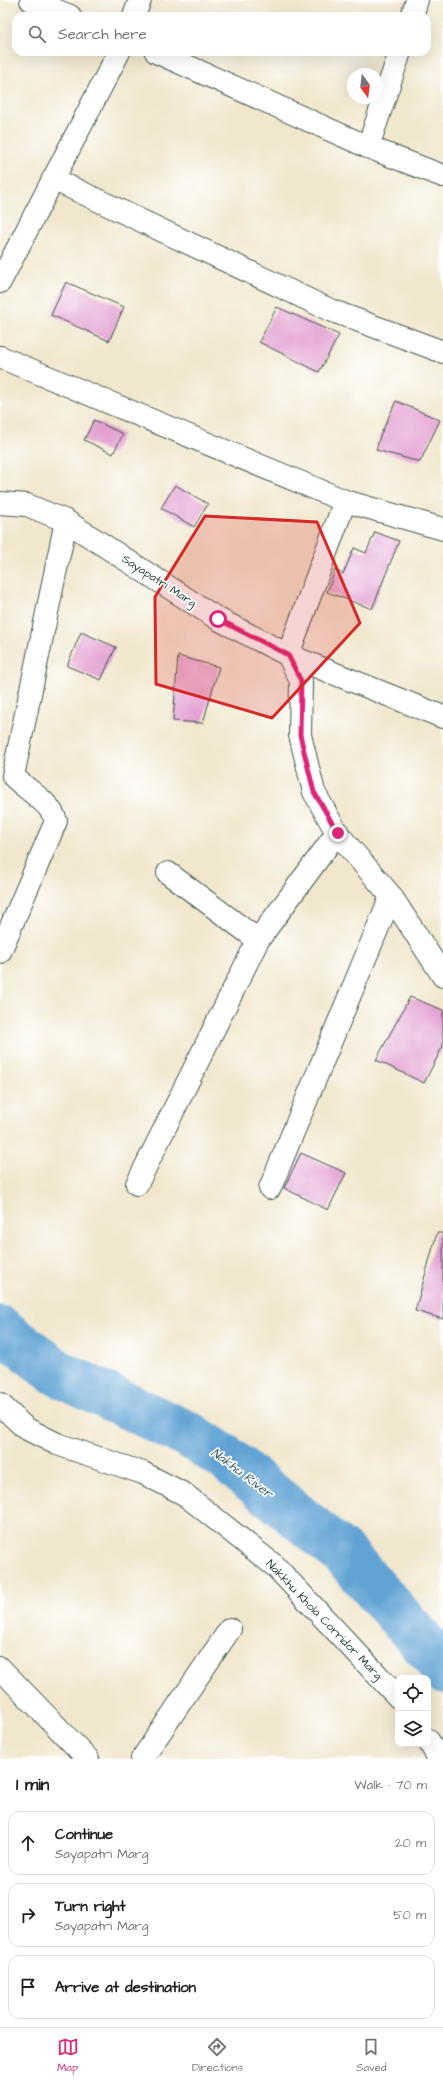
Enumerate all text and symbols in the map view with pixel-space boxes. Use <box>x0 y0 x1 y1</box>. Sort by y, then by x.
search box <box>12 12 431 56</box>
icon: search <box>26 23 48 45</box>
text: Search here <box>58 24 147 45</box>
north arrow <box>347 68 383 104</box>
street label: Sayapatri Marg <box>118 550 200 612</box>
route start <box>209 610 227 628</box>
route end <box>329 824 347 842</box>
water label: Nakhu River <box>207 1444 278 1503</box>
street label: Nakkhu Khola Corridor Marg <box>261 1556 386 1685</box>
map controls <box>395 1675 431 1747</box>
button: locate <box>395 1675 431 1711</box>
button: layers <box>395 1711 431 1747</box>
text: 1 min <box>16 1773 49 1797</box>
text: Walk · 70 m <box>354 1776 427 1794</box>
text: Continue <box>55 1824 113 1845</box>
icon: ahead <box>17 1832 39 1854</box>
text: 20 m <box>395 1834 426 1852</box>
text: Sayapatri Marg <box>55 1845 148 1863</box>
text: Turn right <box>55 1896 126 1917</box>
icon: right <box>17 1904 39 1926</box>
text: 50 m <box>393 1906 426 1924</box>
text: Sayapatri Marg <box>55 1917 148 1935</box>
icon: arrive <box>17 1976 39 1998</box>
text: Arrive at destination <box>55 1977 196 1998</box>
tab: Map <box>57 2036 79 2075</box>
tab: Directions <box>192 2036 243 2075</box>
tab: Saved <box>356 2036 386 2075</box>

